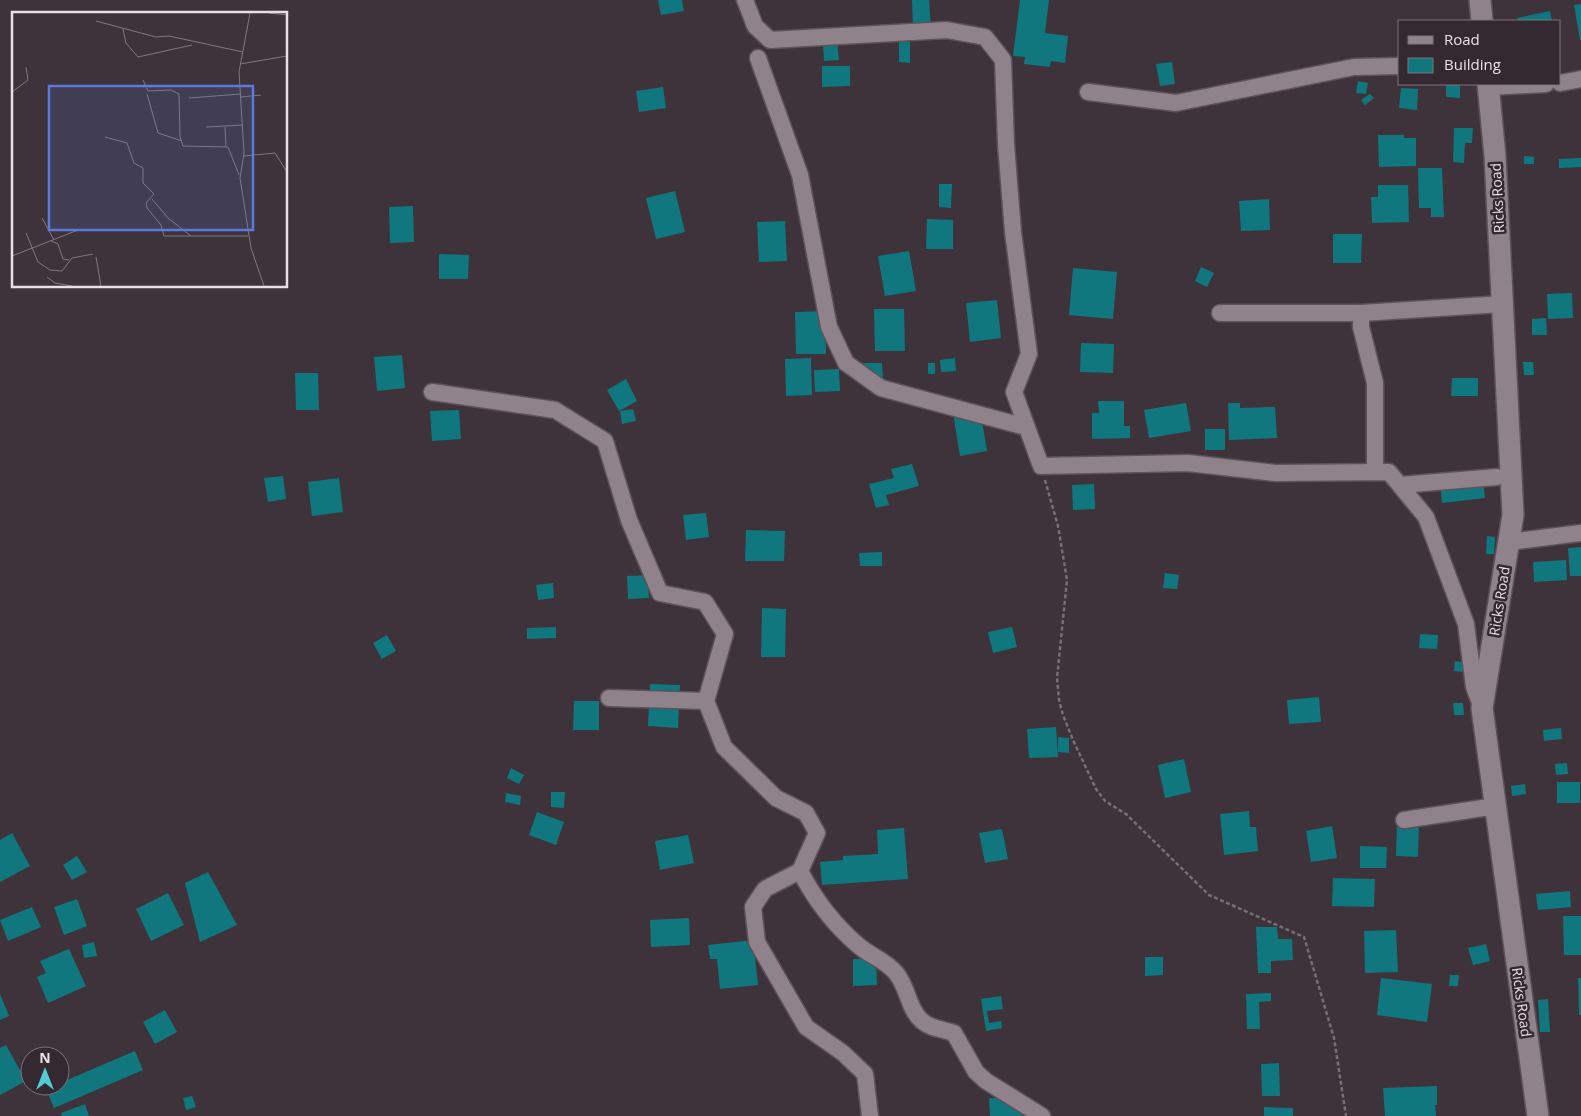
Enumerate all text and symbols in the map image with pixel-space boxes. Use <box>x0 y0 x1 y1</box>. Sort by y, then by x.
inset map <box>12 12 288 288</box>
legend <box>1398 20 1561 85</box>
text: Road <box>1444 29 1480 49</box>
text: Building <box>1444 54 1501 74</box>
street label: Ricks Road <box>1486 163 1508 233</box>
street label: Ricks Road <box>1484 565 1514 637</box>
street label: Ricks Road <box>1508 966 1536 1038</box>
north arrow <box>20 1046 70 1096</box>
text: N <box>39 1048 51 1067</box>

